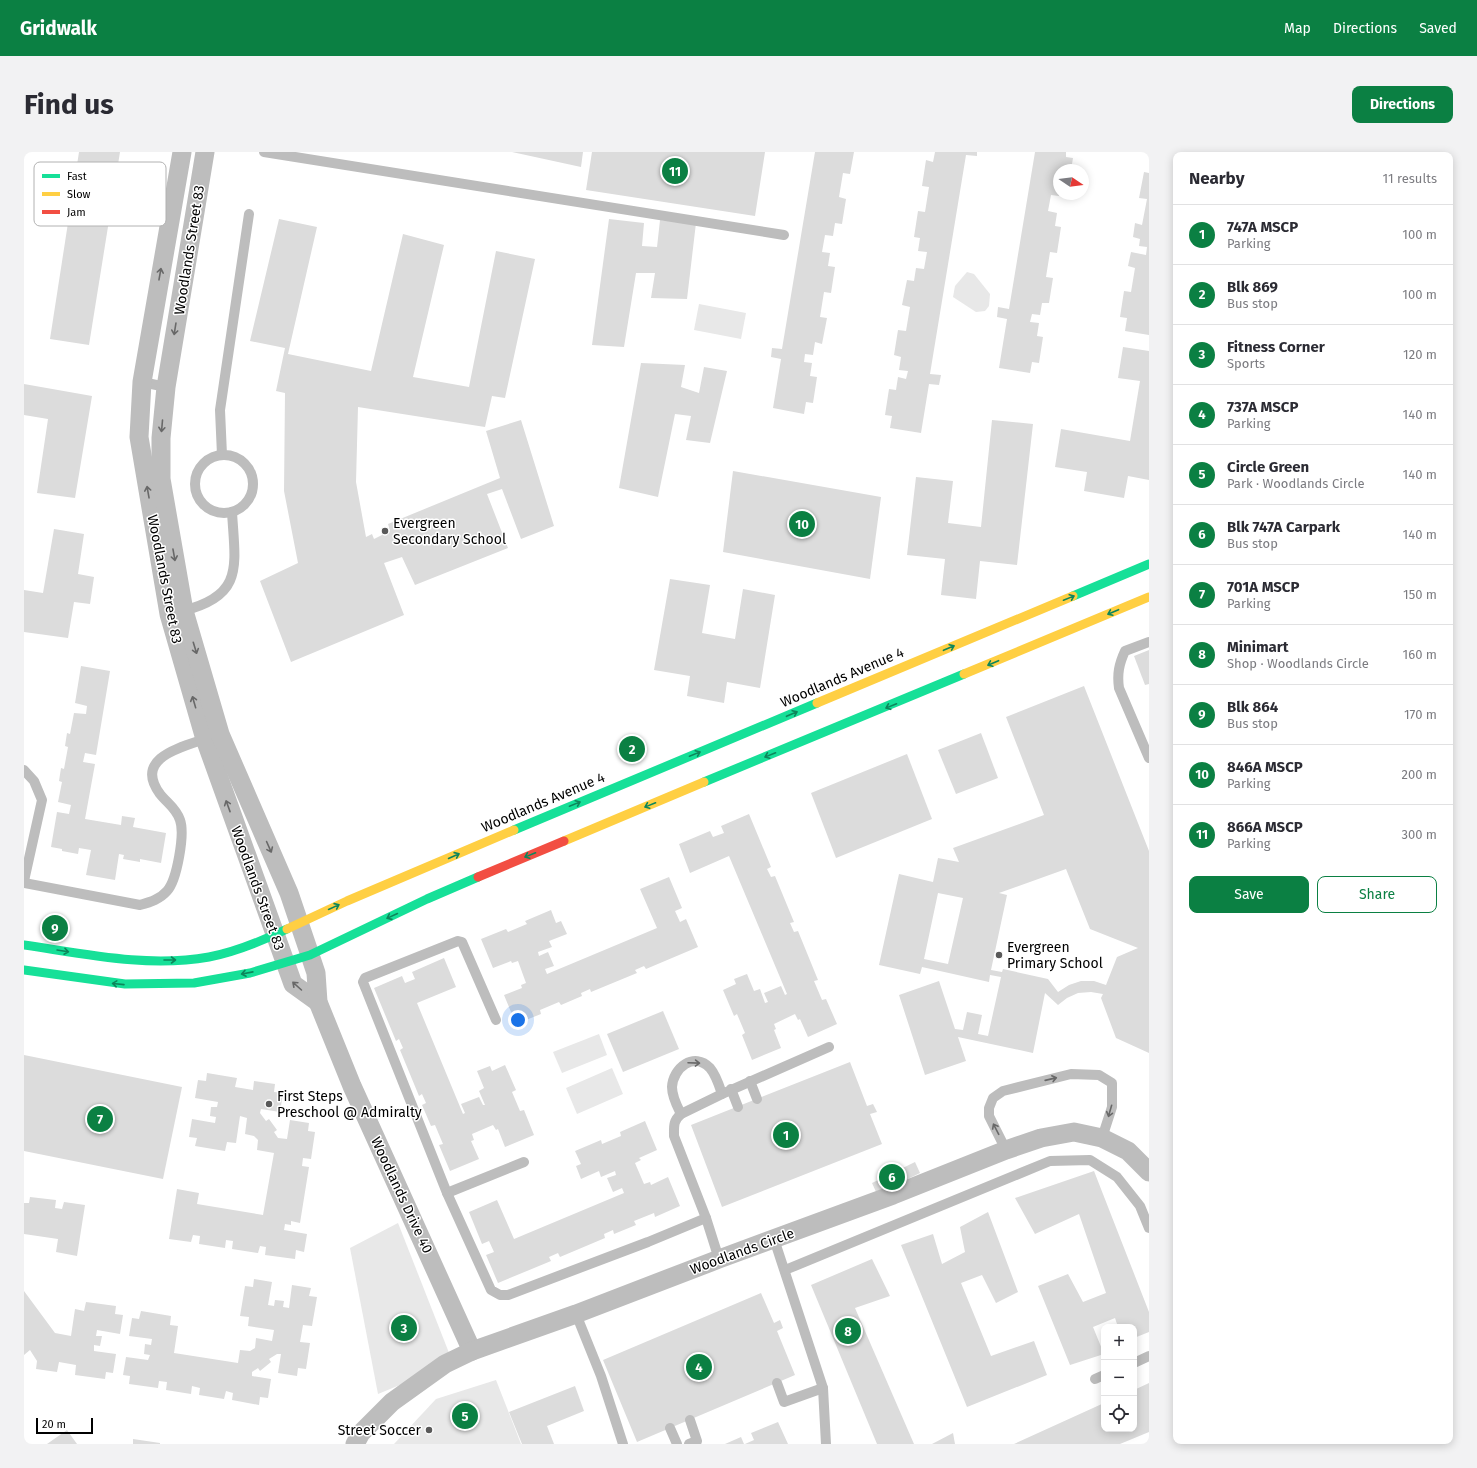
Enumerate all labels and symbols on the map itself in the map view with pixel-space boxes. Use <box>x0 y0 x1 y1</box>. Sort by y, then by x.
pin: 11 <box>662 156 688 186</box>
legend <box>34 162 166 226</box>
north arrow <box>1053 164 1089 200</box>
text: Fast <box>67 170 87 183</box>
street label: Woodlands Street 83 <box>171 184 208 316</box>
text: Slow <box>67 188 91 201</box>
text: Jam <box>67 206 86 219</box>
one-way arrow <box>157 268 165 281</box>
one-way arrow <box>171 322 179 335</box>
one-way arrow <box>159 419 166 432</box>
one-way arrow <box>144 486 152 499</box>
pin: 10 <box>789 509 815 539</box>
street label: Woodlands Street 83 <box>144 513 185 645</box>
place label: Evergreen Secondary School <box>393 515 506 548</box>
marker: Evergreen Secondary School <box>380 526 390 536</box>
one-way arrow <box>170 548 178 561</box>
one-way arrow <box>1062 594 1074 601</box>
one-way arrow <box>1108 609 1120 617</box>
one-way arrow <box>192 642 199 655</box>
one-way arrow <box>942 643 954 651</box>
street label: Woodlands Avenue 4 <box>778 644 907 711</box>
one-way arrow <box>988 659 1000 667</box>
one-way arrow <box>190 696 197 709</box>
one-way arrow <box>885 702 897 710</box>
one-way arrow <box>786 709 798 717</box>
pin: 2 <box>619 734 645 764</box>
one-way arrow <box>688 750 700 757</box>
one-way arrow <box>765 752 777 760</box>
street label: Woodlands Avenue 4 <box>479 769 608 836</box>
one-way arrow <box>568 799 580 807</box>
one-way arrow <box>224 800 232 812</box>
one-way arrow <box>645 802 657 809</box>
street label: Woodlands Street 83 <box>227 824 288 953</box>
one-way arrow <box>265 841 273 853</box>
one-way arrow <box>525 851 537 859</box>
one-way arrow <box>447 852 459 859</box>
one-way arrow <box>328 903 340 910</box>
pin: 9 <box>42 913 68 943</box>
one-way arrow <box>386 913 398 920</box>
place label: Evergreen Primary School <box>1007 939 1103 972</box>
one-way arrow <box>56 947 69 955</box>
marker: Evergreen Primary School <box>994 950 1004 960</box>
one-way arrow <box>163 956 176 964</box>
one-way arrow <box>241 970 254 978</box>
one-way arrow <box>112 980 125 987</box>
one-way arrow <box>292 982 302 991</box>
your location <box>508 1010 528 1030</box>
one-way arrow <box>688 1059 701 1067</box>
one-way arrow <box>1044 1074 1057 1082</box>
place label: First Steps Preschool @ Admiralty <box>277 1088 422 1121</box>
marker: First Steps Preschool @ Admiralty <box>264 1099 274 1109</box>
pin: 7 <box>87 1104 113 1134</box>
one-way arrow <box>1106 1104 1114 1117</box>
pin: 1 <box>773 1120 799 1150</box>
one-way arrow <box>992 1123 999 1135</box>
street label: Woodlands Drive 40 <box>367 1134 436 1256</box>
pin: 6 <box>879 1162 905 1192</box>
street label: Woodlands Circle <box>688 1225 797 1278</box>
pin: 3 <box>391 1313 417 1343</box>
pin: 8 <box>835 1316 861 1346</box>
pin: 4 <box>686 1352 712 1382</box>
pin: 5 <box>452 1401 478 1431</box>
scale bar <box>36 1416 93 1435</box>
place label: Street Soccer <box>338 1422 422 1439</box>
marker: Street Soccer <box>424 1425 434 1435</box>

